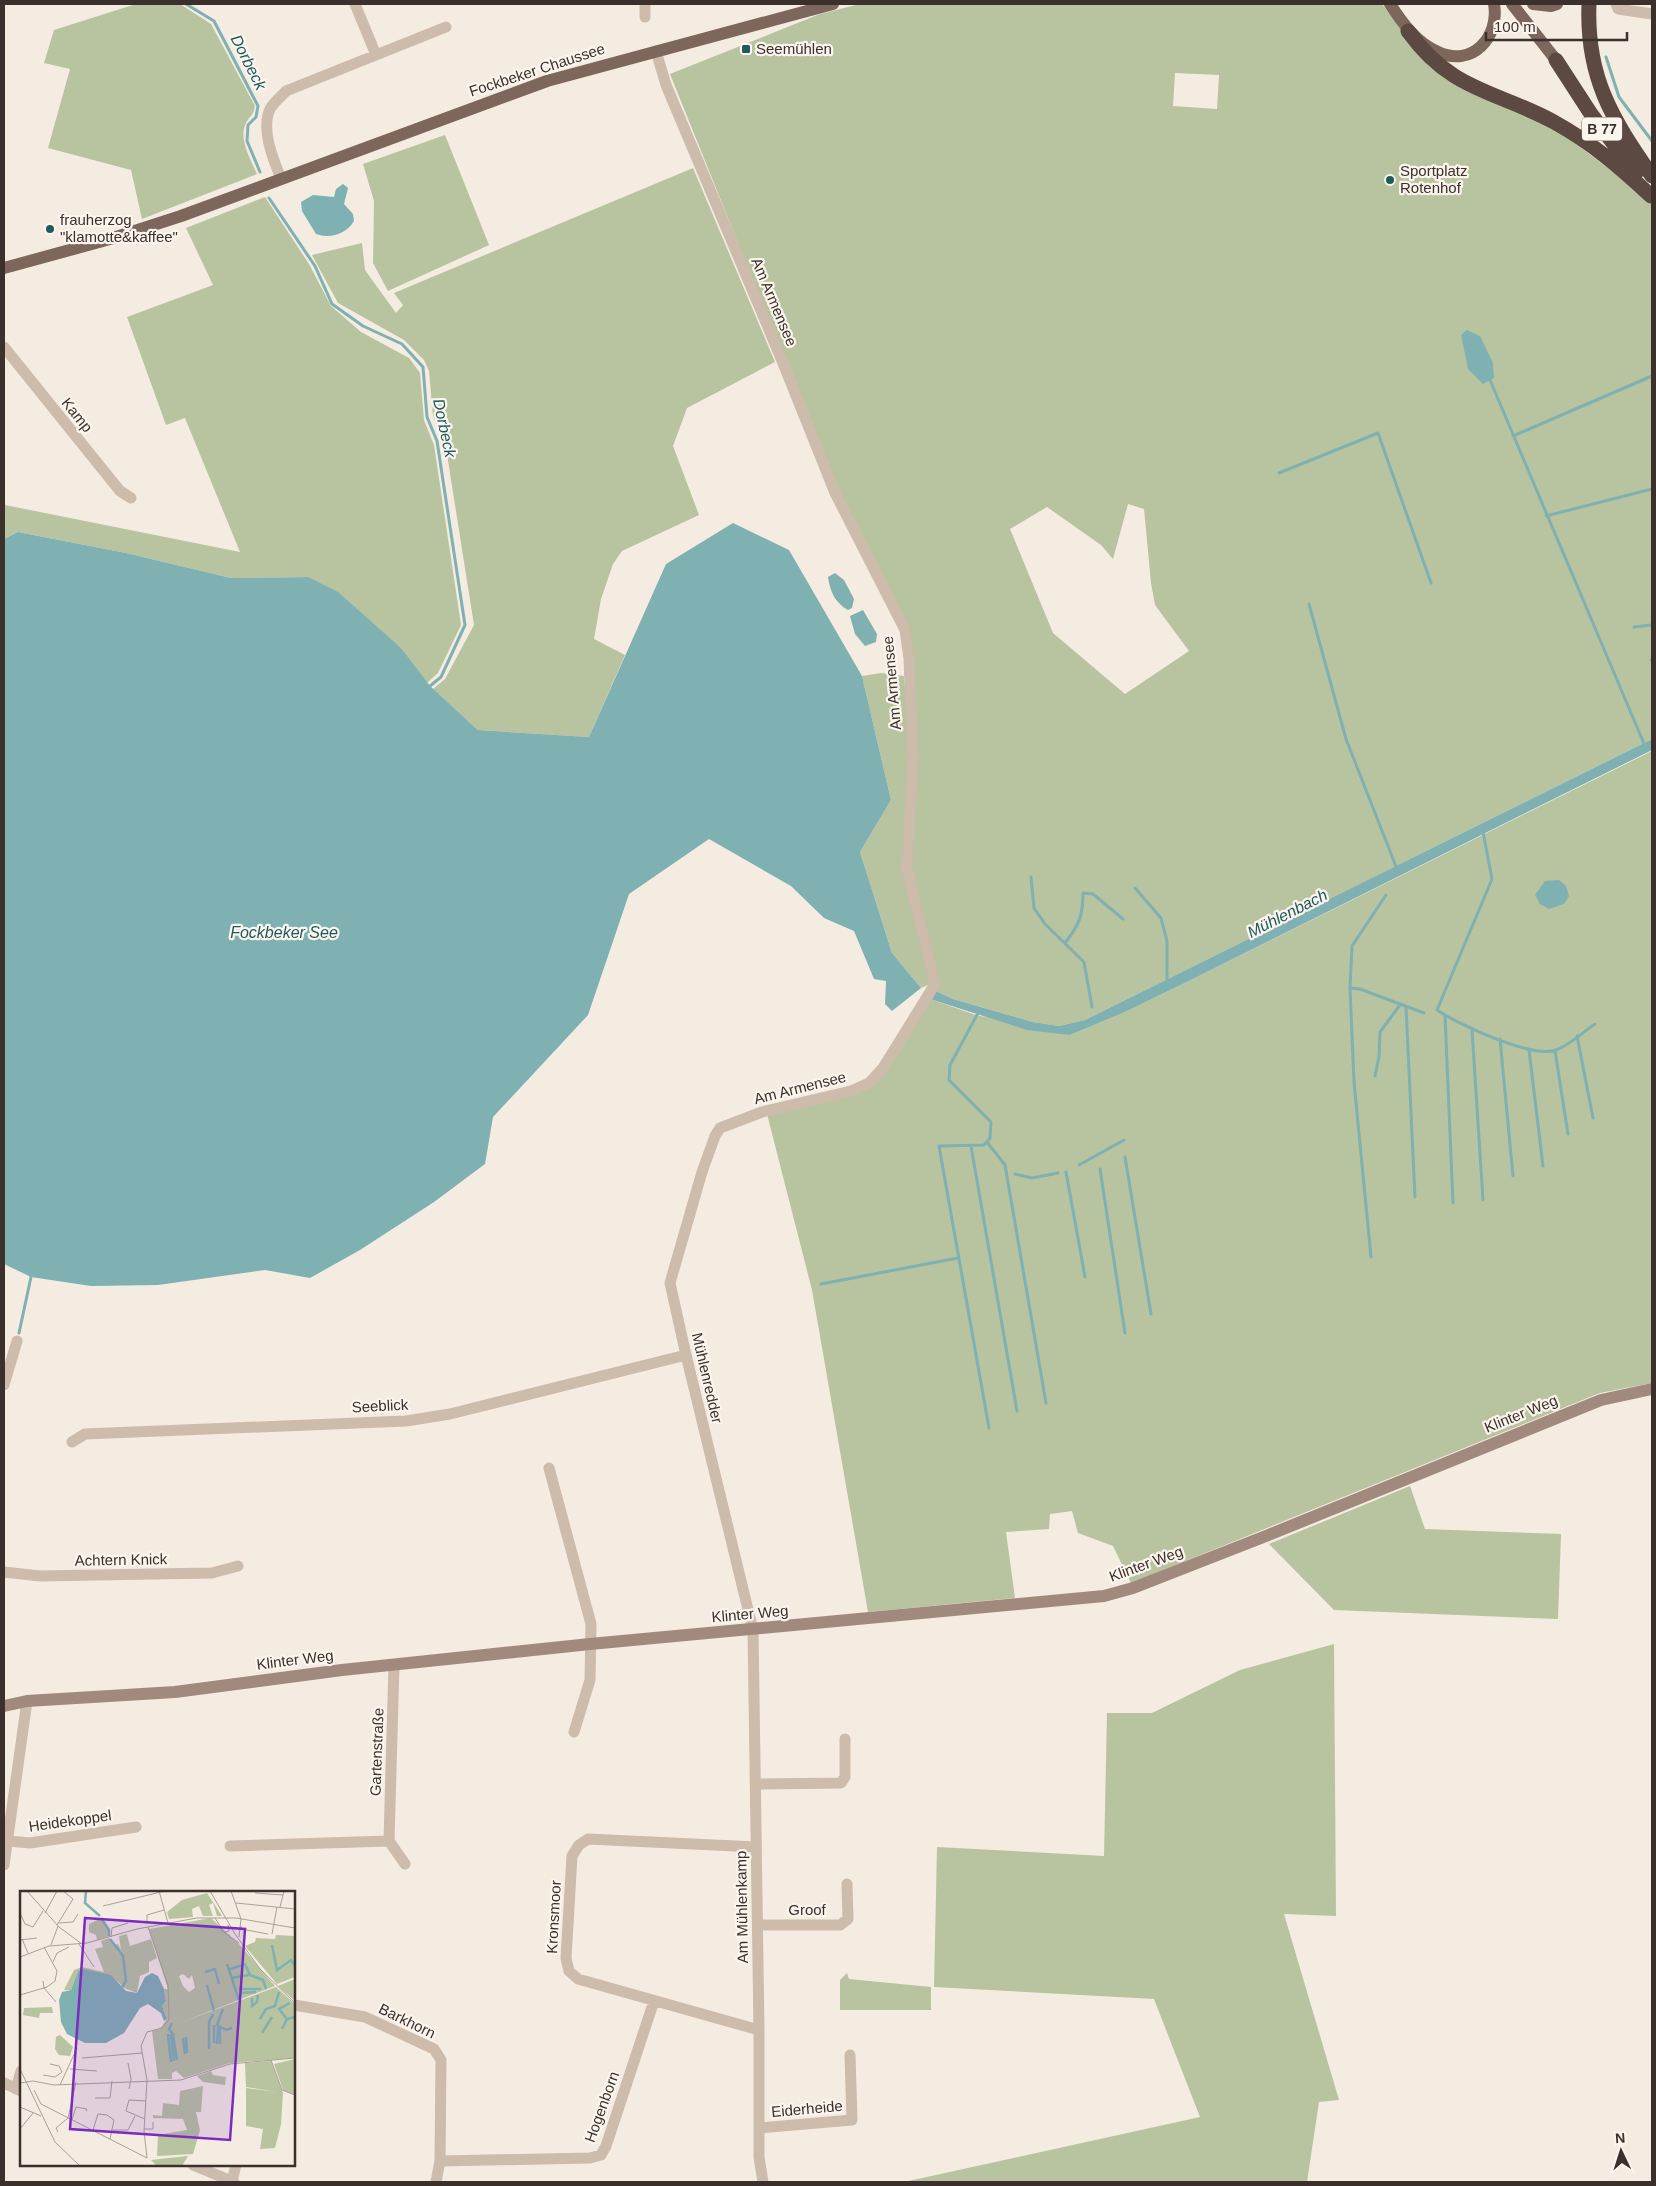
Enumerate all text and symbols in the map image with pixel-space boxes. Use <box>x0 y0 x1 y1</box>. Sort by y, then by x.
scale bar <box>1486 10 1627 42</box>
text: 100 m <box>1494 18 1536 35</box>
water label: Dorbeck <box>227 32 270 94</box>
street label: Fockbeker Chaussee <box>467 40 607 100</box>
place label: Seemühlen <box>756 40 832 57</box>
marker: Seemühlen <box>740 43 752 55</box>
road number: B 77 <box>1582 118 1622 140</box>
place label: Sportplatz Rotenhof <box>1400 162 1468 196</box>
marker: Sportplatz Rotenhof <box>1384 174 1396 186</box>
place label: frauherzog "klamotte&kaffee" <box>60 211 178 245</box>
marker: frauherzog "klamotte&kaffee" <box>44 223 56 235</box>
street label: Am Armensee <box>748 255 801 348</box>
street label: Kamp <box>58 394 96 435</box>
water label: Dorbeck <box>430 397 459 460</box>
street label: Am Armensee <box>879 635 904 731</box>
water label: Mühlenbach <box>1245 886 1330 941</box>
water label: Fockbeker See <box>230 924 338 941</box>
street label: Am Armensee <box>752 1068 848 1107</box>
street label: Mühlenredder <box>689 1331 726 1425</box>
street label: Klinter Weg <box>1482 1391 1560 1436</box>
street label: Seeblick <box>351 1396 409 1415</box>
street label: Klinter Weg <box>1107 1542 1185 1585</box>
street label: Achtern Knick <box>75 1550 168 1569</box>
street label: Klinter Weg <box>711 1602 789 1625</box>
street label: Klinter Weg <box>256 1646 334 1673</box>
street label: Gartenstraße <box>366 1708 387 1796</box>
street label: Heidekoppel <box>27 1806 112 1835</box>
street label: Am Mühlenkamp <box>732 1851 751 1963</box>
street label: Kronsmoor <box>543 1880 564 1954</box>
inset map <box>20 1891 295 2166</box>
street label: Groof <box>788 1901 827 1918</box>
street label: Barkhorn <box>376 2000 438 2042</box>
street label: Hogenborn <box>581 2069 622 2145</box>
street label: Eiderheide <box>770 2097 843 2120</box>
north arrow <box>1596 2126 1646 2176</box>
text: N <box>1614 2130 1626 2146</box>

